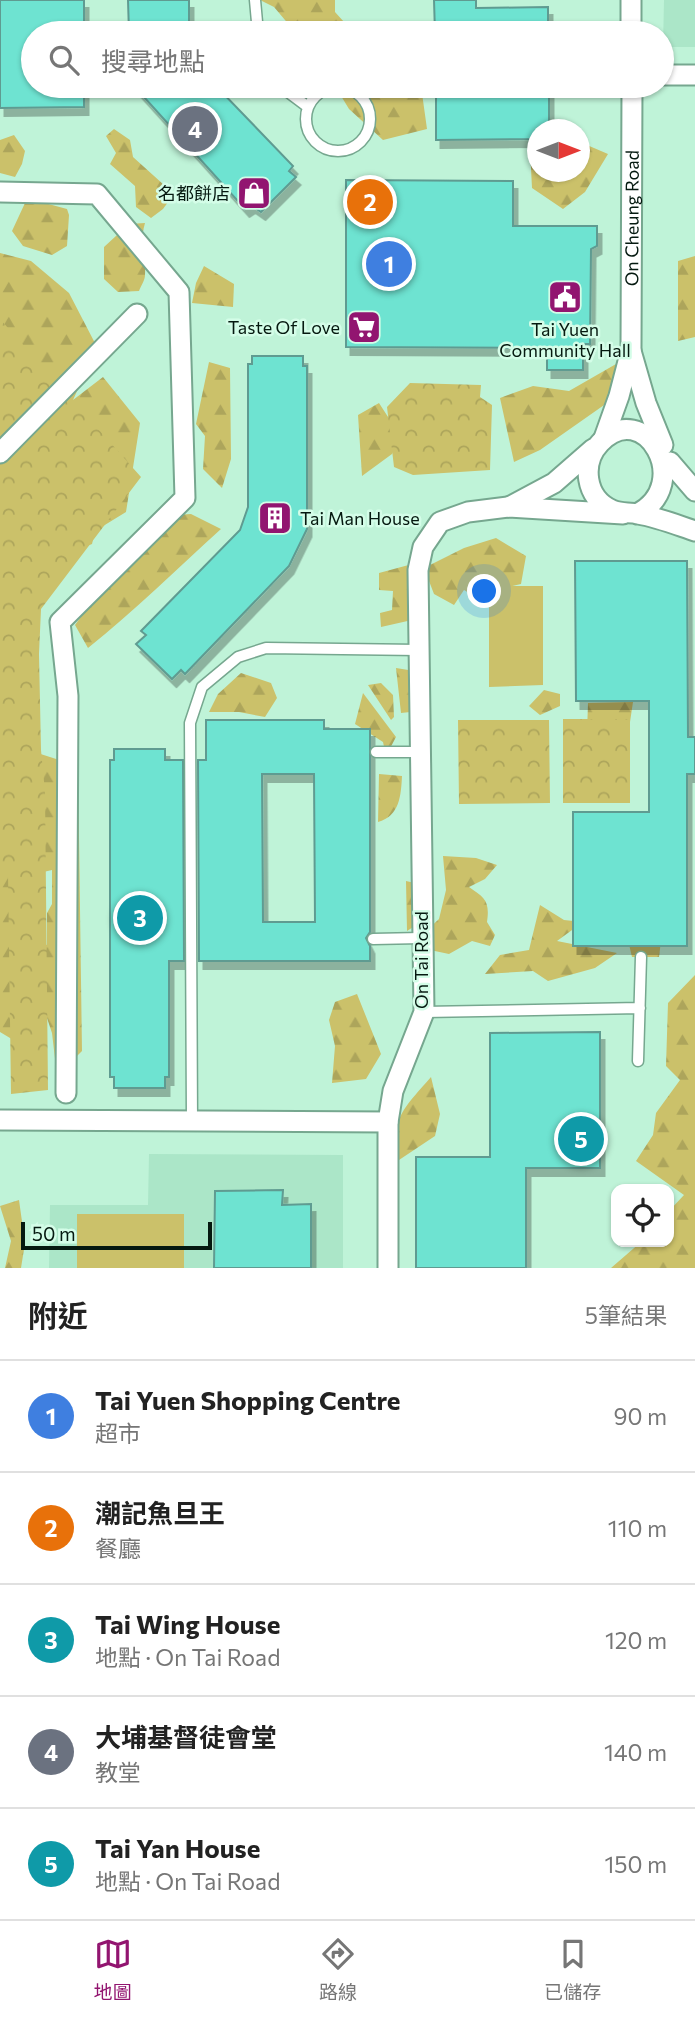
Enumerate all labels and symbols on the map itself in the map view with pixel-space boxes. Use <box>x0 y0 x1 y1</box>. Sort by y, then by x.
pin: 4 <box>172 103 218 155</box>
north arrow <box>527 119 590 182</box>
street label: On Cheung Road <box>620 150 643 286</box>
shop icon: 名都餅店 <box>235 174 273 212</box>
pin: 2 <box>347 176 393 228</box>
place label: 名都餅店 <box>158 182 230 204</box>
pin: 1 <box>366 238 412 290</box>
public building icon: Tai Yuen Community Hall <box>546 278 584 316</box>
supermarket icon: Taste Of Love <box>345 308 383 346</box>
place label: Taste Of Love <box>228 316 340 338</box>
place label: Tai Yuen Community Hall <box>499 318 631 361</box>
building icon: Tai Man House <box>256 499 294 537</box>
place label: Tai Man House <box>300 507 420 529</box>
your location <box>467 574 501 608</box>
pin: 3 <box>117 892 163 944</box>
street label: On Tai Road <box>410 911 432 1009</box>
pin: 5 <box>558 1113 604 1165</box>
scale bar <box>21 1219 212 1251</box>

